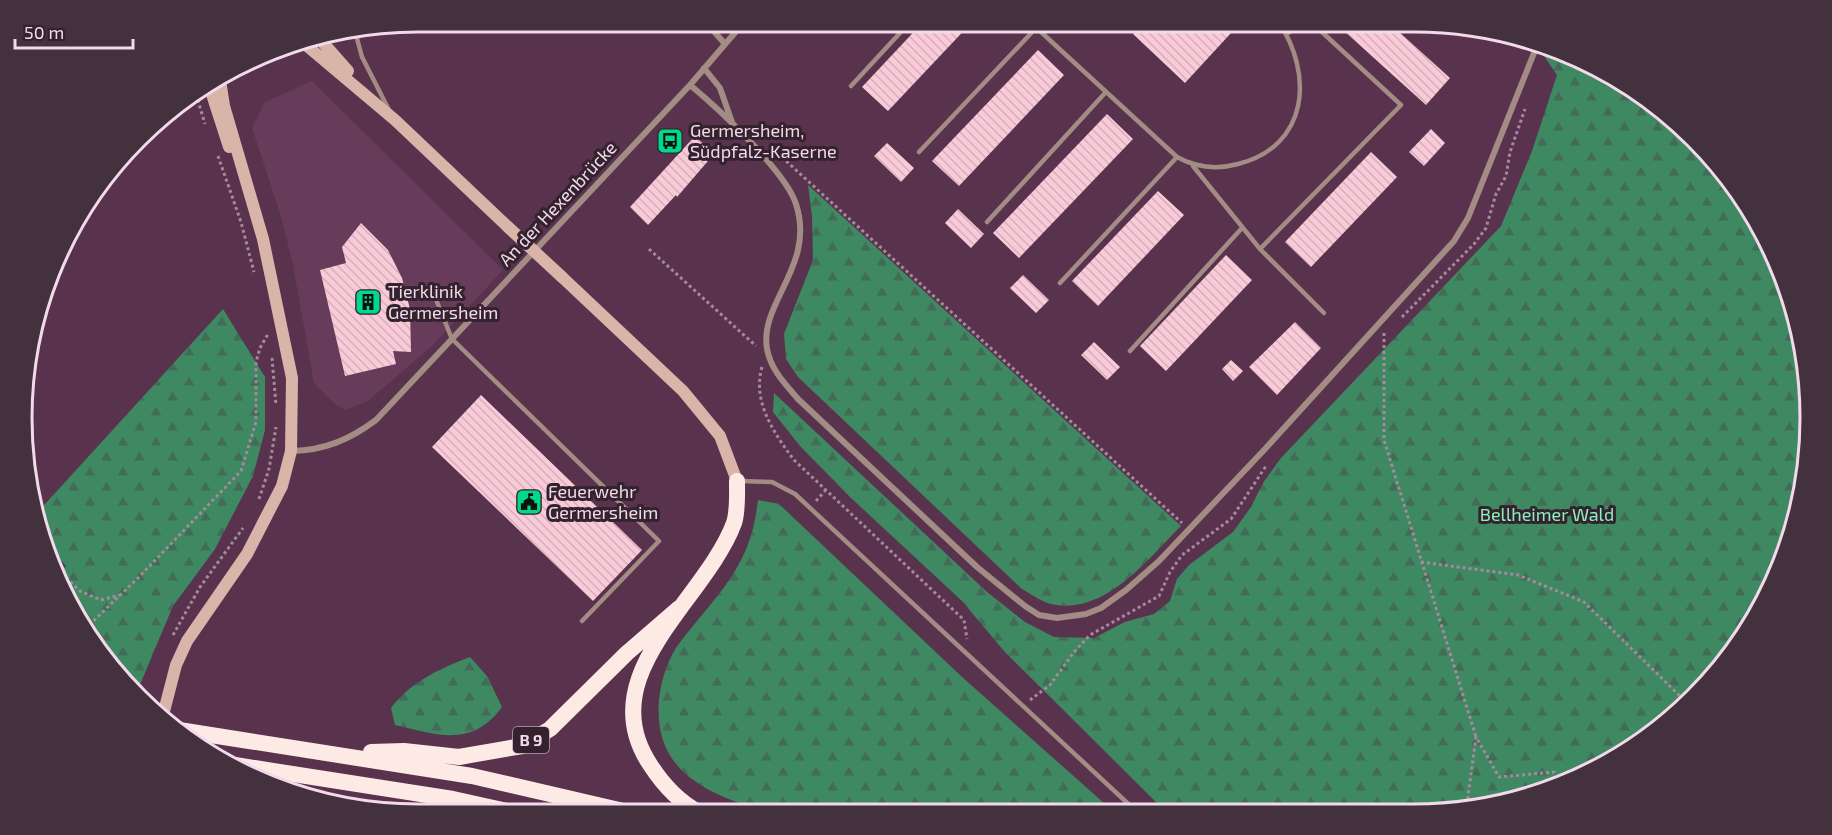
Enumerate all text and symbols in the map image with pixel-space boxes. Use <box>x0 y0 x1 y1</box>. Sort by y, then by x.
scale bar <box>15 12 134 50</box>
text: 50 m <box>24 21 64 43</box>
place label: Germersheim, Südpfalz-Kaserne <box>690 119 837 162</box>
bus stop icon: Germersheim, Südpfalz-Kaserne <box>655 126 685 156</box>
street label: An der Hexenbrücke <box>494 136 621 270</box>
place label: Tierklinik Germersheim <box>388 280 498 323</box>
building icon: Tierklinik Germersheim <box>353 287 383 317</box>
place label: Feuerwehr Germersheim <box>548 480 658 523</box>
public building icon: Feuerwehr Germersheim <box>514 487 544 517</box>
park label: Bellheimer Wald <box>1480 503 1614 525</box>
road number: B 9 <box>513 727 549 753</box>

